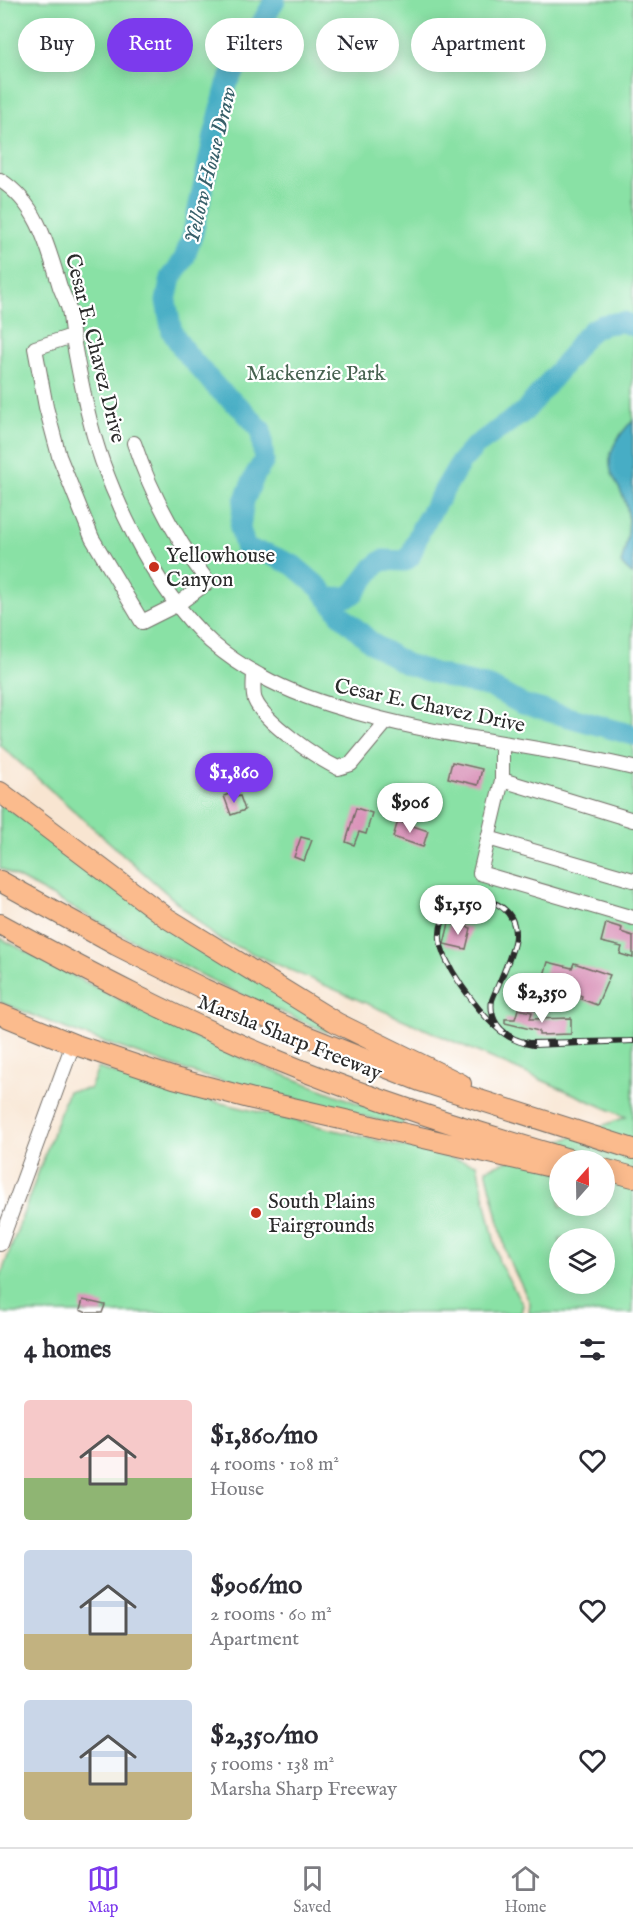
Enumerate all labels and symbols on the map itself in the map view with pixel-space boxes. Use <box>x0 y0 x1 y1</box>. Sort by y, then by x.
water label: Yellow House Draw <box>178 84 244 246</box>
street label: Cesar E. Chavez Drive <box>58 251 131 446</box>
park label: Mackenzie Park <box>246 361 386 388</box>
place label: Yellowhouse Canyon <box>166 543 275 594</box>
marker: Yellowhouse Canyon <box>147 560 161 574</box>
street label: Cesar E. Chavez Drive <box>332 673 528 740</box>
pin: $1,860 <box>185 753 283 804</box>
pin: $906 <box>374 783 446 834</box>
pin: $1,150 <box>409 885 507 936</box>
pin: $2,350 <box>493 973 591 1024</box>
street label: Marsha Sharp Freeway <box>193 989 386 1088</box>
north arrow <box>549 1150 615 1216</box>
place label: South Plains Fairgrounds <box>268 1189 375 1240</box>
marker: South Plains Fairgrounds <box>249 1206 263 1220</box>

